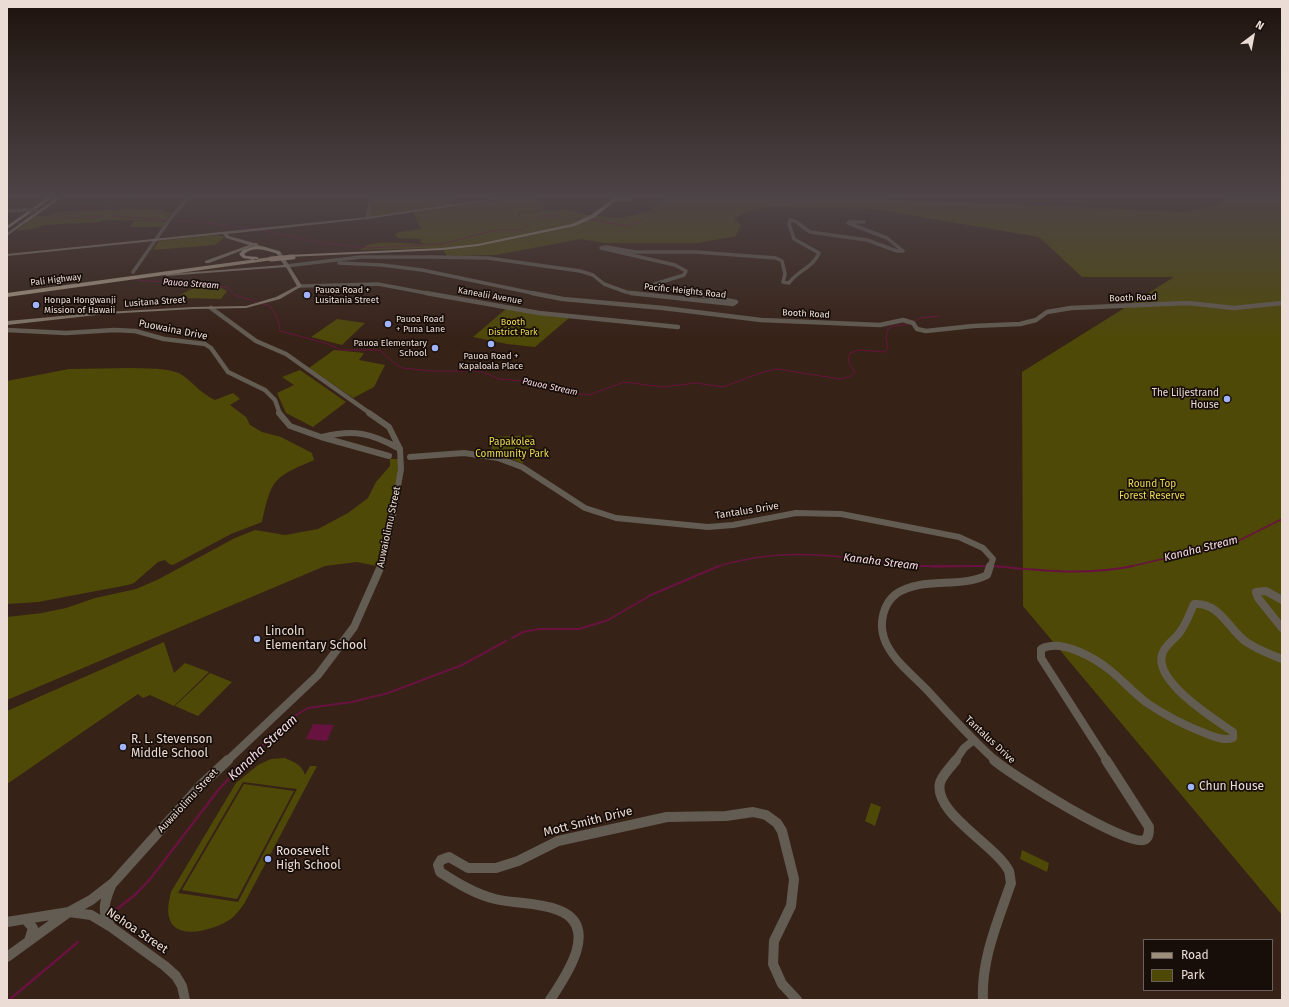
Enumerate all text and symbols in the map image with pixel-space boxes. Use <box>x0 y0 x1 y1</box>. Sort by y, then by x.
north arrow <box>1233 16 1273 56</box>
text: N <box>1253 18 1266 33</box>
street label: Pali Highway <box>30 272 82 288</box>
water label: Pauoa Stream <box>162 277 220 291</box>
street label: Pacific Heights Road <box>643 281 727 301</box>
place label: Pauoa Road + Lusitania Street <box>315 285 379 306</box>
street label: Kanealii Avenue <box>457 285 523 307</box>
marker: Pauoa Road + Lusitania Street <box>302 290 312 300</box>
street label: Booth Road <box>1109 292 1157 304</box>
street label: Lusitana Street <box>124 294 186 310</box>
place label: Honpa Hongwanji Mission of Hawaii <box>44 295 116 316</box>
marker: Honpa Hongwanji Mission of Hawaii <box>31 300 41 310</box>
street label: Booth Road <box>782 307 830 321</box>
place label: Pauoa Road + Puna Lane <box>396 314 445 335</box>
street label: Puowaina Drive <box>138 317 208 343</box>
park label: Booth District Park <box>488 317 538 338</box>
marker: Pauoa Road + Puna Lane <box>383 319 393 329</box>
place label: Pauoa Elementary School <box>354 338 427 359</box>
marker: Pauoa Road + Kapaloala Place <box>486 339 496 349</box>
marker: Pauoa Elementary School <box>430 343 440 353</box>
place label: Pauoa Road + Kapaloala Place <box>459 351 523 372</box>
water label: Pauoa Stream <box>521 376 579 398</box>
place label: The Liljestrand House <box>1152 387 1219 410</box>
marker: The Liljestrand House <box>1222 394 1232 404</box>
park label: Papakolea Community Park <box>475 436 549 460</box>
park label: Round Top Forest Reserve <box>1119 478 1185 502</box>
street label: Auwaiolimu Street <box>375 485 403 569</box>
street label: Tantalus Drive <box>714 500 780 522</box>
water label: Kanaha Stream <box>1163 533 1239 565</box>
water label: Kanaha Stream <box>843 551 919 573</box>
place label: Lincoln Elementary School <box>265 625 367 653</box>
marker: Lincoln Elementary School <box>252 634 262 644</box>
water label: Kanaha Stream <box>225 712 301 784</box>
street label: Tantalus Drive <box>962 714 1018 766</box>
place label: R. L. Stevenson Middle School <box>131 733 213 761</box>
marker: R. L. Stevenson Middle School <box>118 742 128 752</box>
street label: Auwaiolimu Street <box>155 767 221 835</box>
place label: Chun House <box>1199 780 1264 794</box>
marker: Chun House <box>1186 782 1196 792</box>
street label: Mott Smith Drive <box>542 804 634 840</box>
place label: Roosevelt High School <box>276 845 341 873</box>
marker: Roosevelt High School <box>263 854 273 864</box>
street label: Nehoa Street <box>104 905 170 957</box>
legend <box>1143 939 1273 991</box>
text: Road <box>1181 948 1209 962</box>
text: Park <box>1181 968 1205 982</box>

